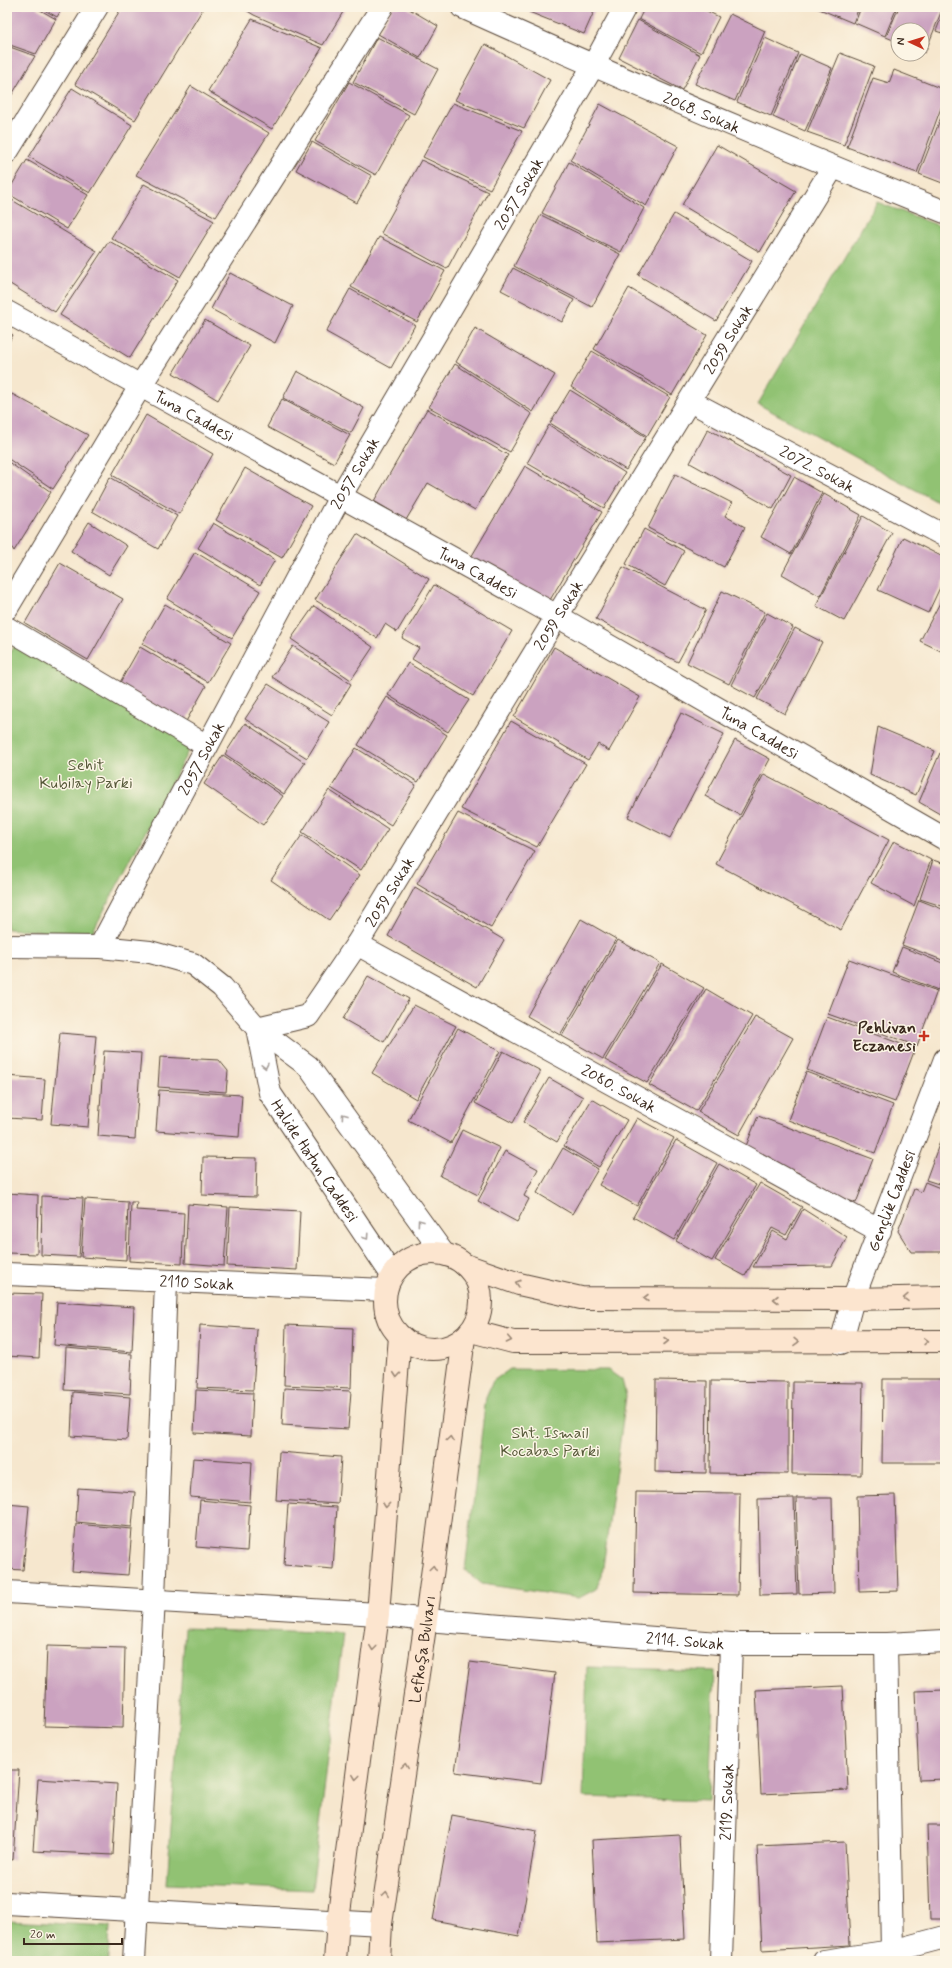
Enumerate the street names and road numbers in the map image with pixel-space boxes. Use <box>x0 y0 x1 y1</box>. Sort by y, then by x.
street label: 2068. Sokak <box>660 88 743 139</box>
street label: 2057 Sokak <box>490 154 549 234</box>
street label: 2059 Sokak <box>699 301 758 379</box>
street label: Tuna Caddesi <box>150 386 237 447</box>
street label: 2057 Sokak <box>326 434 385 513</box>
street label: 2072. Sokak <box>775 441 858 498</box>
street label: Tuna Caddesi <box>433 543 521 604</box>
street label: 2059 Sokak <box>530 577 589 655</box>
street label: Tuna Caddesi <box>715 703 802 765</box>
street label: 2057 Sokak <box>174 718 230 799</box>
street label: 2059 Sokak <box>361 853 420 931</box>
street label: 2080. Sokak <box>577 1060 660 1118</box>
street label: Halide Hatun Caddesi <box>265 1096 363 1227</box>
street label: Gençlik Caddesi <box>863 1147 921 1255</box>
street label: 2110 Sokak <box>159 1271 235 1296</box>
street label: Lefkoşa Bulvarı <box>405 1594 441 1705</box>
street label: 2114. Sokak <box>645 1628 725 1655</box>
street label: 2119. Sokak <box>716 1763 739 1841</box>

